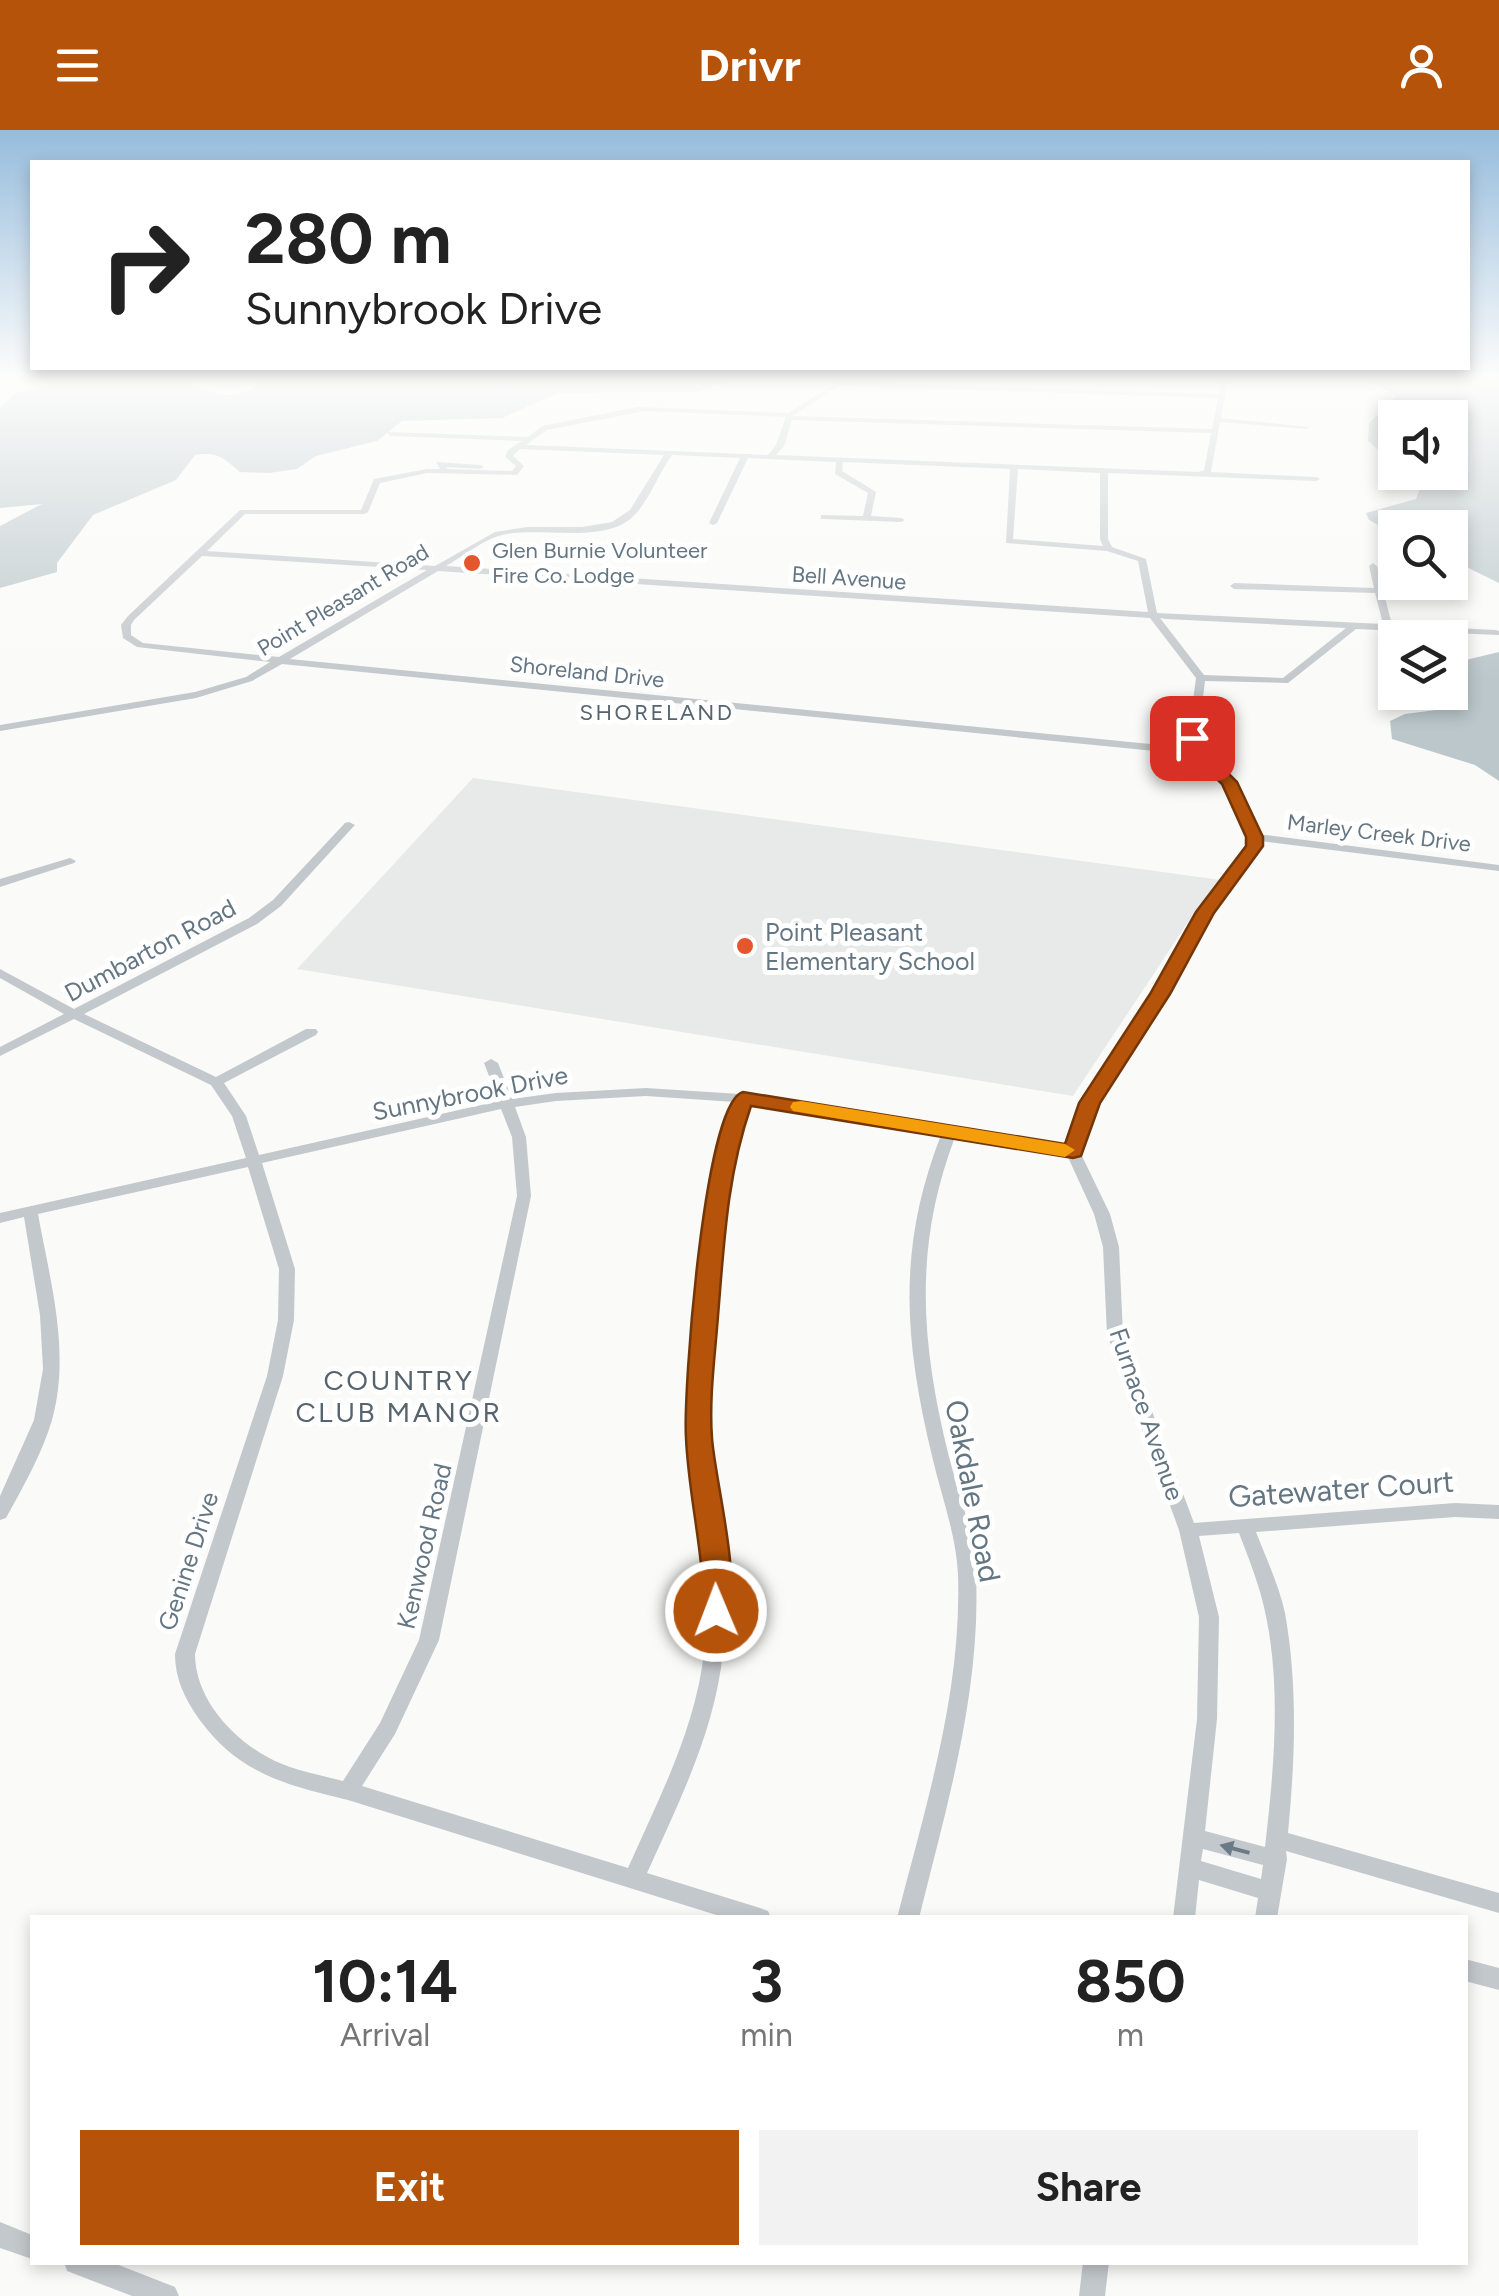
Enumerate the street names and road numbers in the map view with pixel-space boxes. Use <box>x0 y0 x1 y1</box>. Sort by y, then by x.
street label: Point Pleasant Road <box>252 538 434 662</box>
street label: Bell Avenue <box>791 561 907 595</box>
street label: Shoreland Drive <box>508 650 666 694</box>
street label: Marley Creek Drive <box>1285 808 1473 858</box>
street label: Dumbarton Road <box>59 892 241 1008</box>
street label: Sunnybrook Drive <box>370 1059 570 1127</box>
street label: Furnace Avenue <box>1103 1324 1191 1504</box>
street label: Oakdale Road <box>937 1397 1009 1585</box>
street label: Kenwood Road <box>390 1460 458 1632</box>
street label: Gatewater Court <box>1227 1463 1455 1515</box>
street label: Genine Drive <box>151 1488 225 1634</box>

